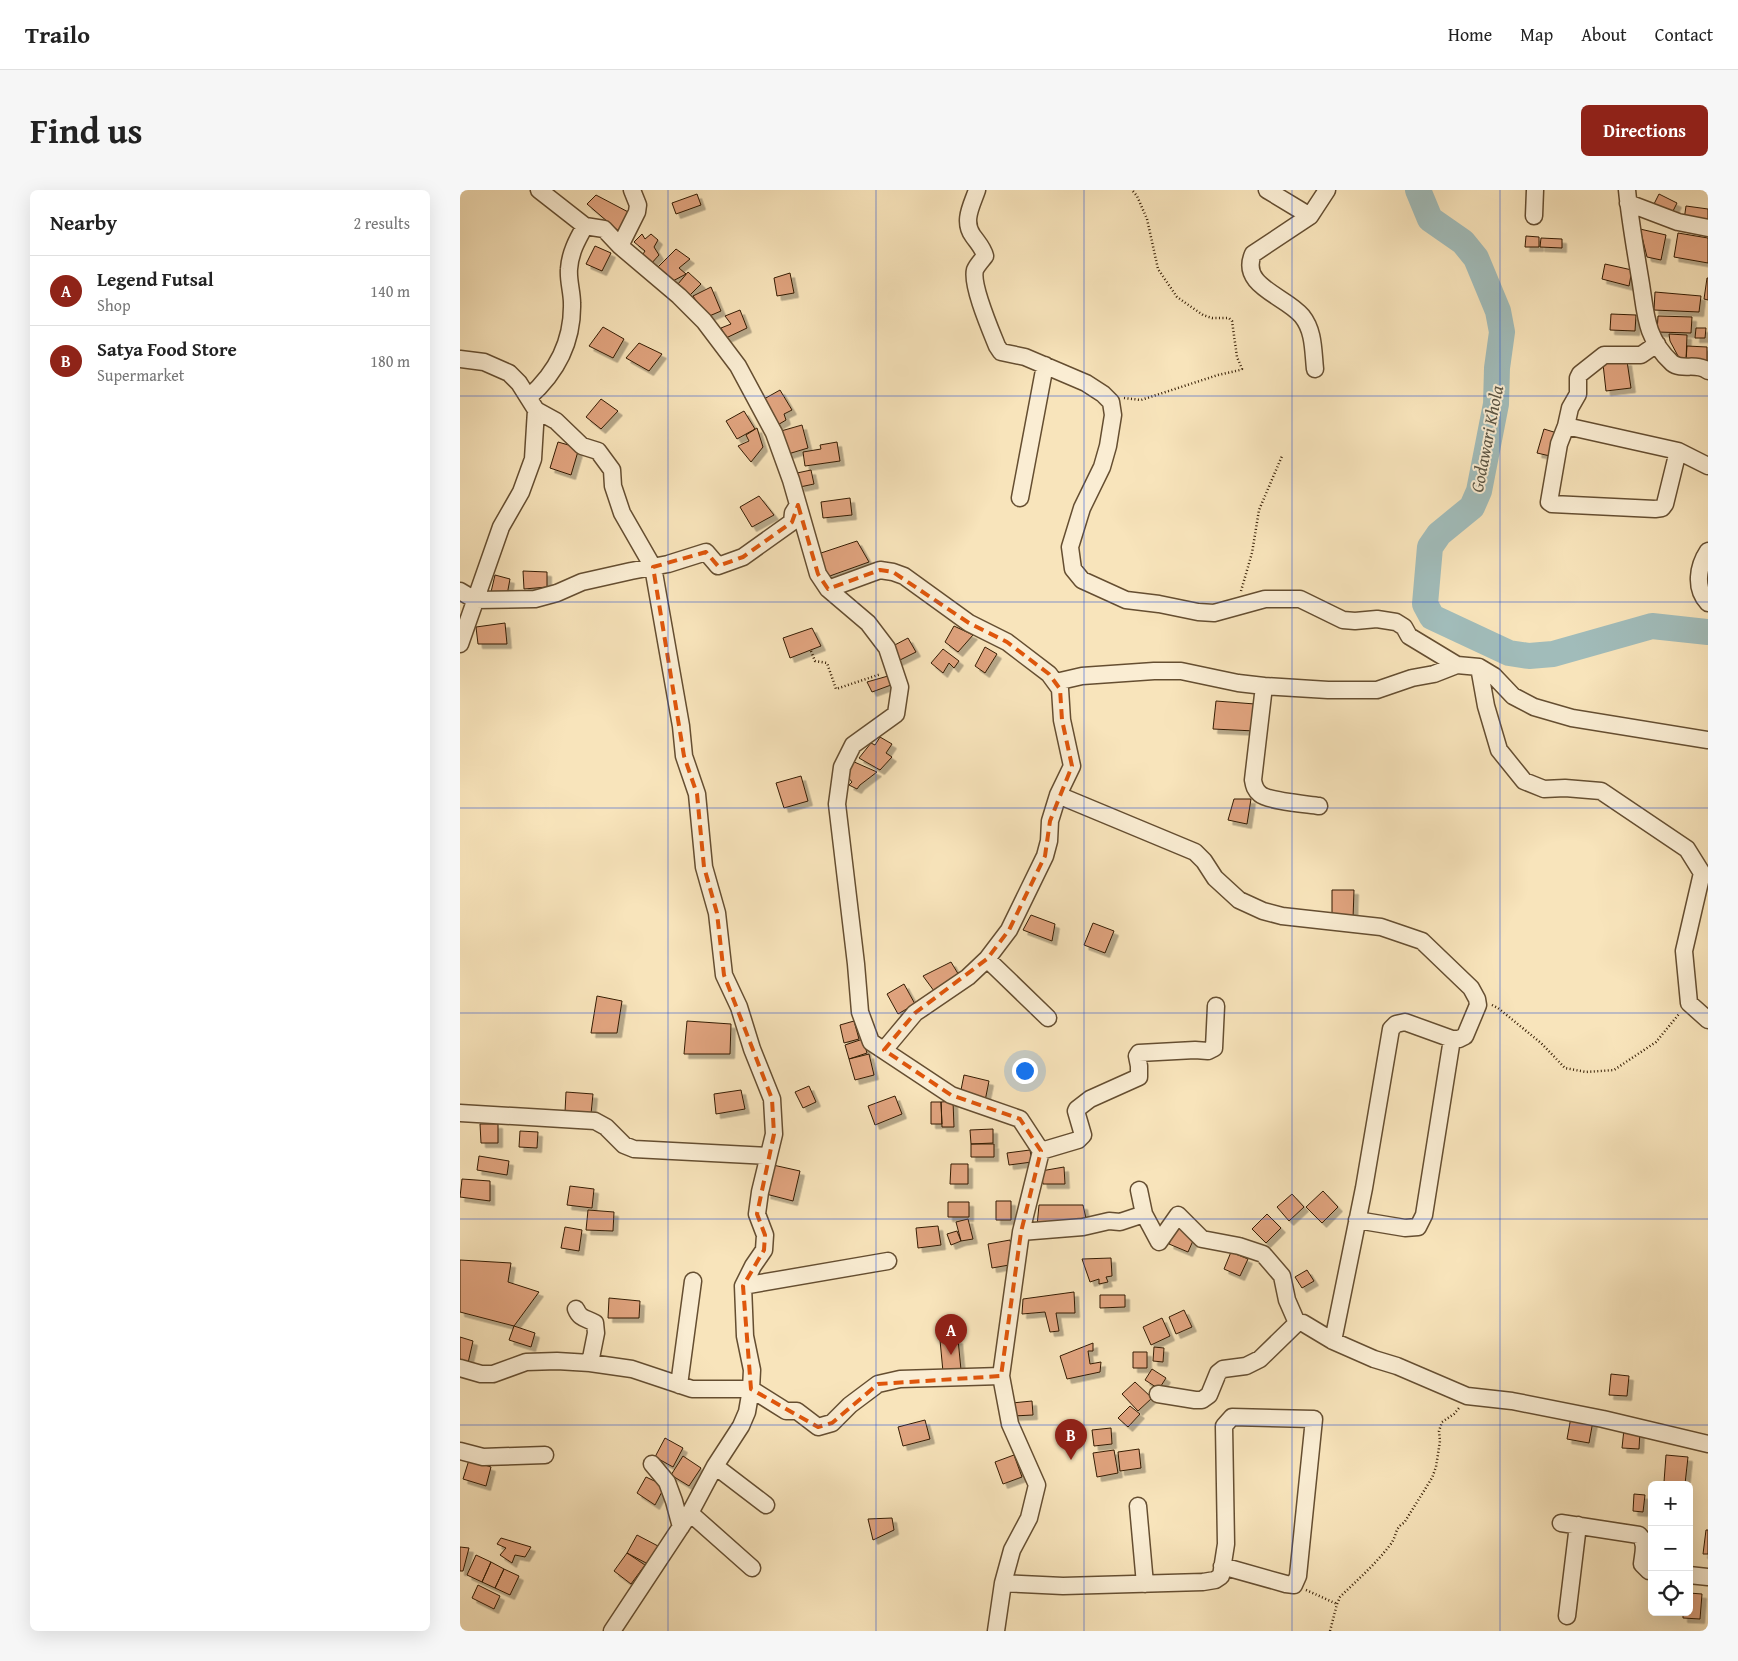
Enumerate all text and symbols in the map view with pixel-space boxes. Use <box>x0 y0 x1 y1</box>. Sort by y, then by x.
text: Trailo <box>25 17 90 52</box>
text: Home <box>1448 21 1492 48</box>
text: Map <box>1520 21 1553 48</box>
text: About <box>1581 21 1627 48</box>
text: Contact <box>1655 21 1713 48</box>
text: Find us <box>30 105 143 156</box>
button: Directions <box>1581 105 1708 156</box>
text: Nearby <box>50 207 117 238</box>
text: 2 results <box>353 211 410 235</box>
text: Legend Futsal <box>97 265 214 293</box>
text: A <box>61 279 71 303</box>
text: 140 m <box>370 279 410 303</box>
text: Shop <box>97 293 131 317</box>
text: Satya Food Store <box>97 335 237 363</box>
text: B <box>61 349 71 373</box>
text: 180 m <box>370 349 410 373</box>
text: Supermarket <box>97 363 184 387</box>
water label: Godawari Khola <box>1463 382 1510 495</box>
your location <box>1012 1058 1038 1084</box>
pin: A <box>935 1314 967 1355</box>
pin: B <box>1055 1419 1087 1460</box>
map controls <box>1648 1481 1693 1616</box>
button: + <box>1648 1481 1693 1526</box>
button: − <box>1648 1526 1693 1571</box>
button: locate <box>1648 1571 1693 1616</box>

